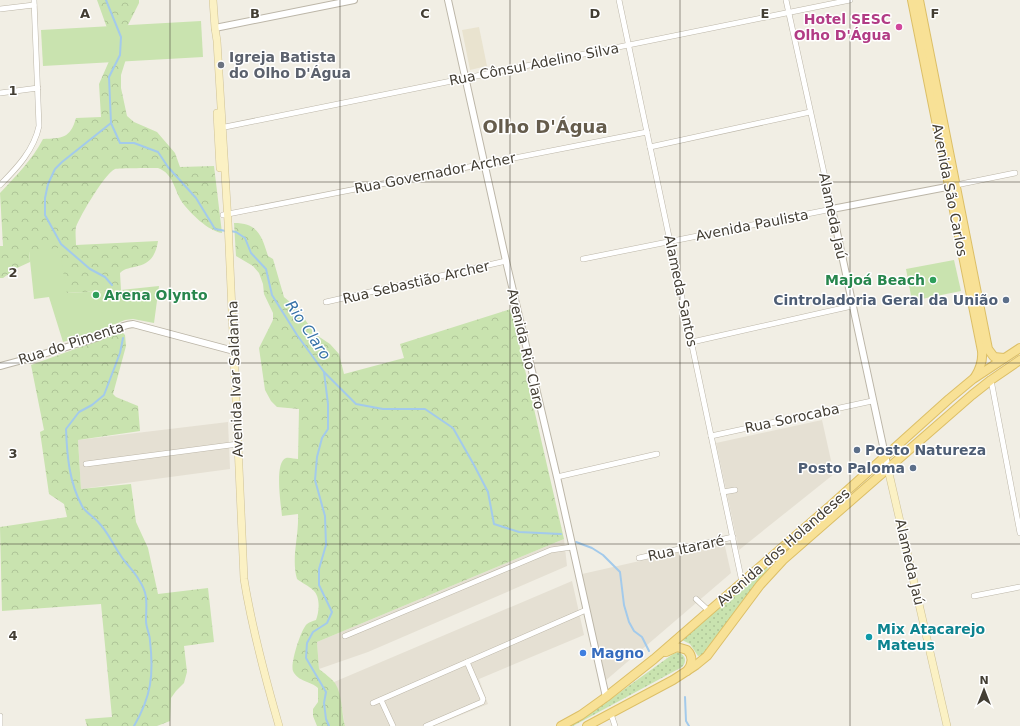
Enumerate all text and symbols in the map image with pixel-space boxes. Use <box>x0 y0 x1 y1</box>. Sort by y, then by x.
text: A <box>80 6 90 21</box>
text: B <box>250 6 260 21</box>
text: C <box>420 6 430 21</box>
text: D <box>590 6 601 21</box>
text: E <box>761 6 769 21</box>
text: F <box>931 6 939 21</box>
place label: Hotel SESC Olho D'Água <box>794 11 891 43</box>
marker: Hotel SESC Olho D'Água <box>894 22 904 32</box>
street label: Rua Cônsul Adelino Silva <box>448 40 620 88</box>
place label: Igreja Batista do Olho D'Água <box>229 49 351 81</box>
marker: Igreja Batista do Olho D'Água <box>216 60 226 70</box>
text: 1 <box>8 83 18 98</box>
district label: Olho D'Água <box>482 116 608 137</box>
street label: Avenida São Carlos <box>929 122 971 258</box>
street label: Rua Governador Archer <box>353 149 517 196</box>
street label: Alameda Jaú <box>816 171 850 261</box>
street label: Avenida Paulista <box>694 206 810 244</box>
street label: Alameda Santos <box>661 234 701 348</box>
street label: Rua Sebastião Archer <box>341 257 491 307</box>
text: 2 <box>8 265 18 280</box>
place label: Majoá Beach <box>825 272 925 288</box>
marker: Majoá Beach <box>928 275 938 285</box>
place label: Arena Olynto <box>104 287 208 303</box>
street label: Avenida Rio Claro <box>504 287 548 411</box>
marker: Arena Olynto <box>91 290 101 300</box>
place label: Cintroladoria Geral da União <box>773 292 998 308</box>
marker: Cintroladoria Geral da União <box>1001 295 1011 305</box>
water label: Rio Claro <box>282 297 334 363</box>
street label: Avenida Ivar Saldanha <box>224 300 246 458</box>
street label: Rua do Pimenta <box>16 318 126 368</box>
street label: Rua Sorocaba <box>743 400 841 436</box>
place label: Posto Natureza <box>865 442 986 458</box>
marker: Posto Natureza <box>852 445 862 455</box>
text: 3 <box>8 446 18 461</box>
place label: Posto Paloma <box>798 460 905 476</box>
marker: Posto Paloma <box>908 463 918 473</box>
street label: Avenida dos Holandeses <box>713 485 853 609</box>
street label: Alameda Jaú <box>892 517 928 607</box>
street label: Rua Itararé <box>646 532 726 564</box>
place label: Mix Atacarejo Mateus <box>877 621 986 653</box>
text: 4 <box>8 628 18 643</box>
marker: Mix Atacarejo Mateus <box>864 632 874 642</box>
place label: Magno <box>591 645 644 661</box>
marker: Magno <box>578 648 588 658</box>
north arrow <box>964 670 1004 710</box>
text: N <box>979 674 989 687</box>

